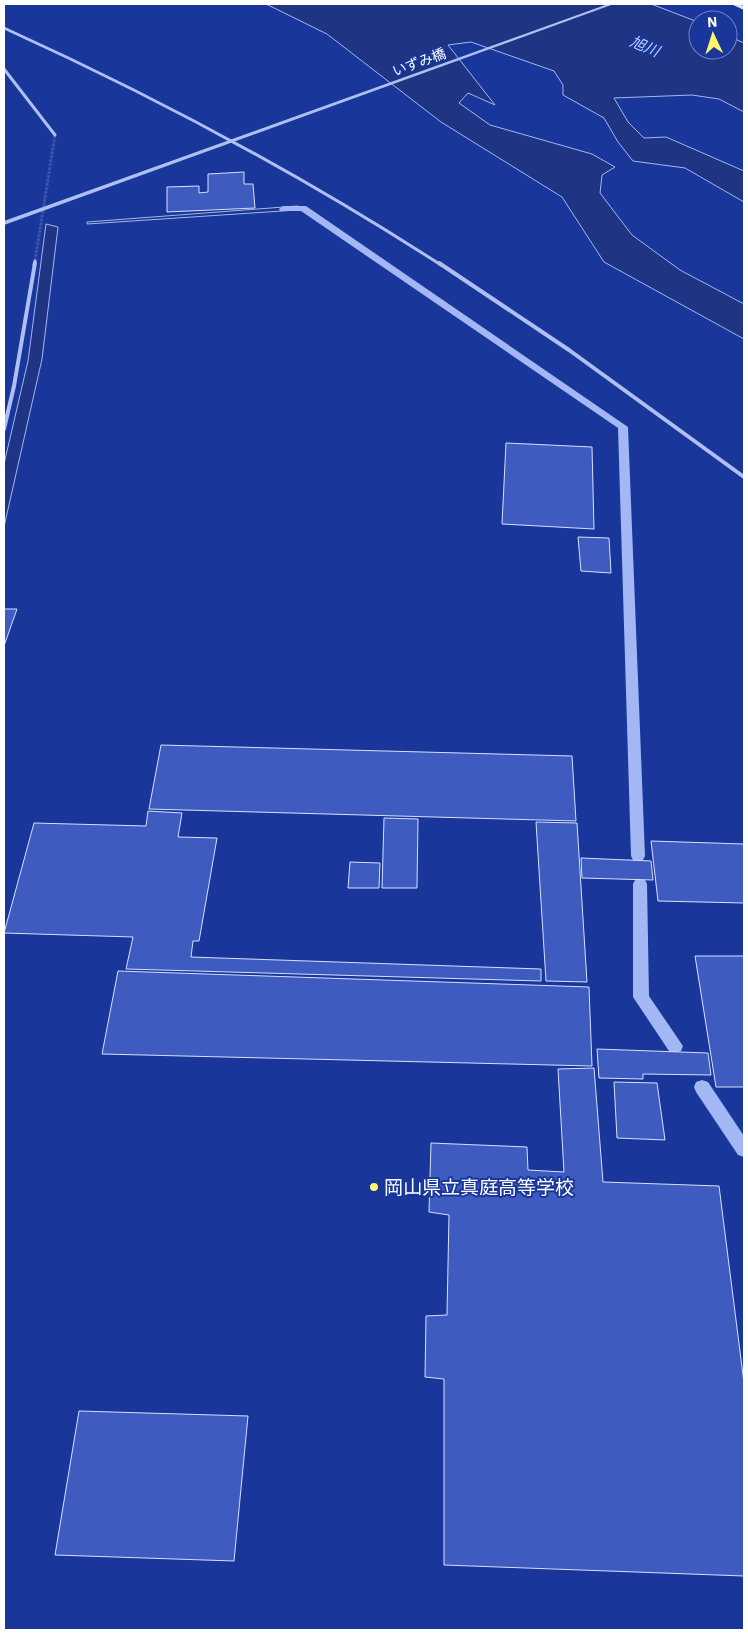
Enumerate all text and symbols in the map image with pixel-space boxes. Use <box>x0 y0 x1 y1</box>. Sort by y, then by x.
north arrow <box>688 10 738 60</box>
text: N <box>706 13 718 31</box>
water label: 旭川 <box>627 31 664 61</box>
street label: いずみ橋 <box>390 44 448 80</box>
place label: 岡山県立真庭高等学校 <box>384 1175 574 1199</box>
marker: 岡山県立真庭高等学校 <box>368 1181 380 1193</box>

